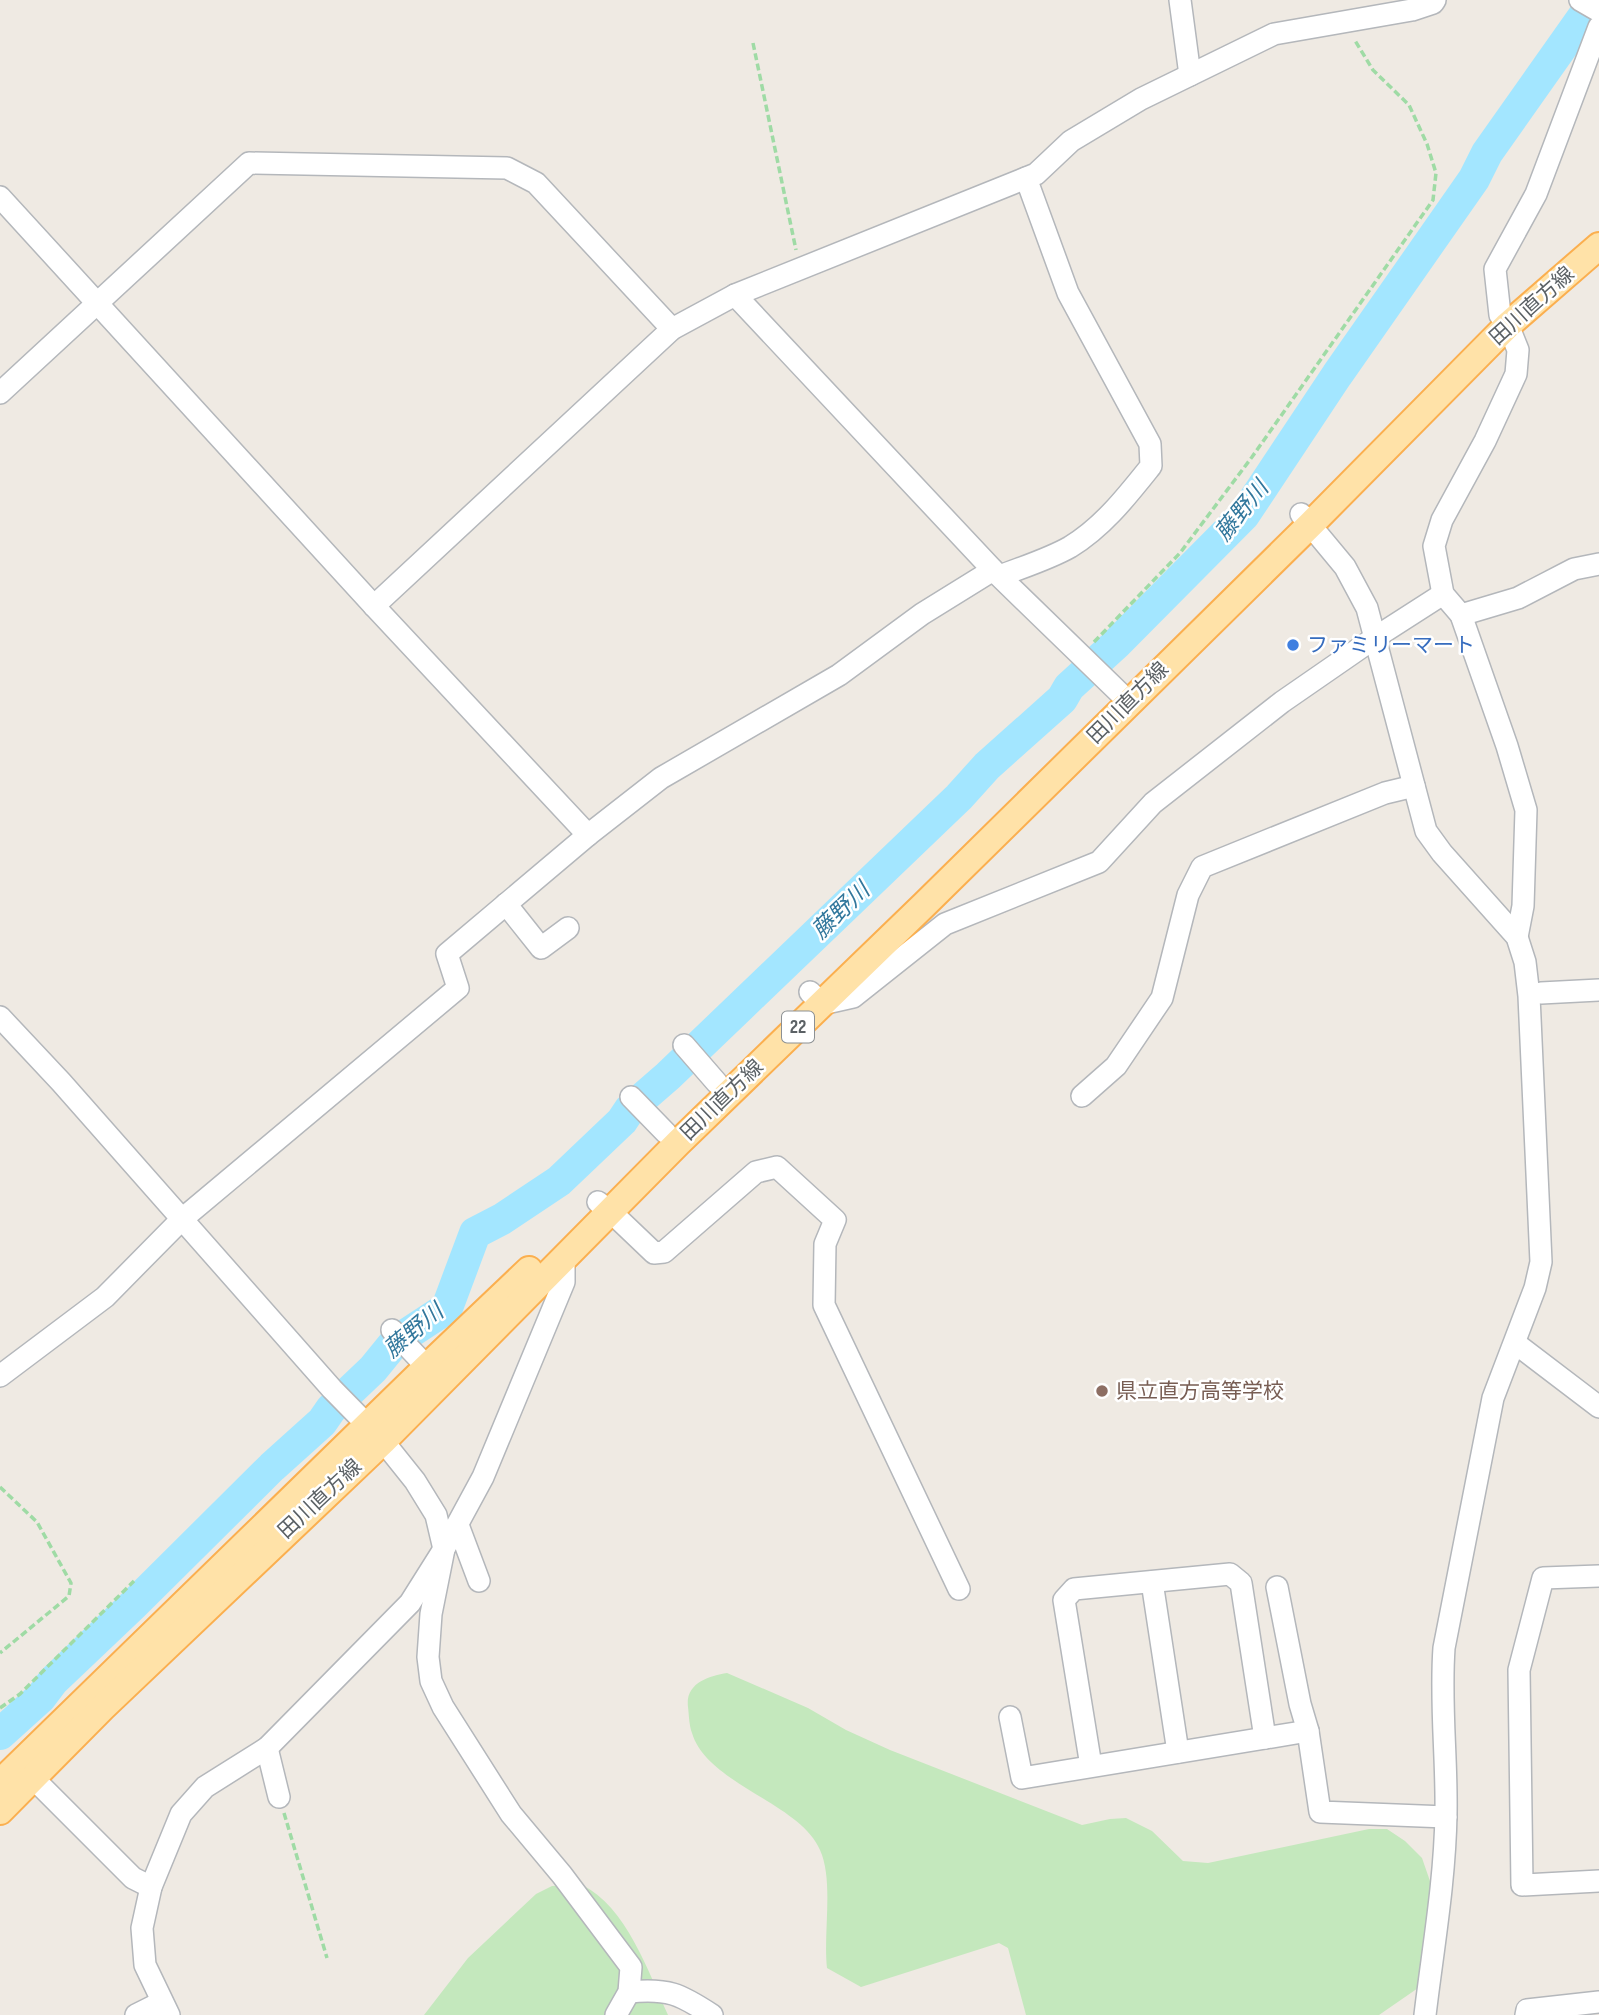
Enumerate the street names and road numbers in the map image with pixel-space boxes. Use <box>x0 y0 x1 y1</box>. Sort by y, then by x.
street label: 田川直方線 <box>1485 262 1579 350</box>
street label: 田川直方線 <box>1082 657 1174 749</box>
road number: 22 <box>782 1012 814 1042</box>
street label: 田川直方線 <box>676 1055 768 1145</box>
street label: 田川直方線 <box>273 1454 367 1544</box>

